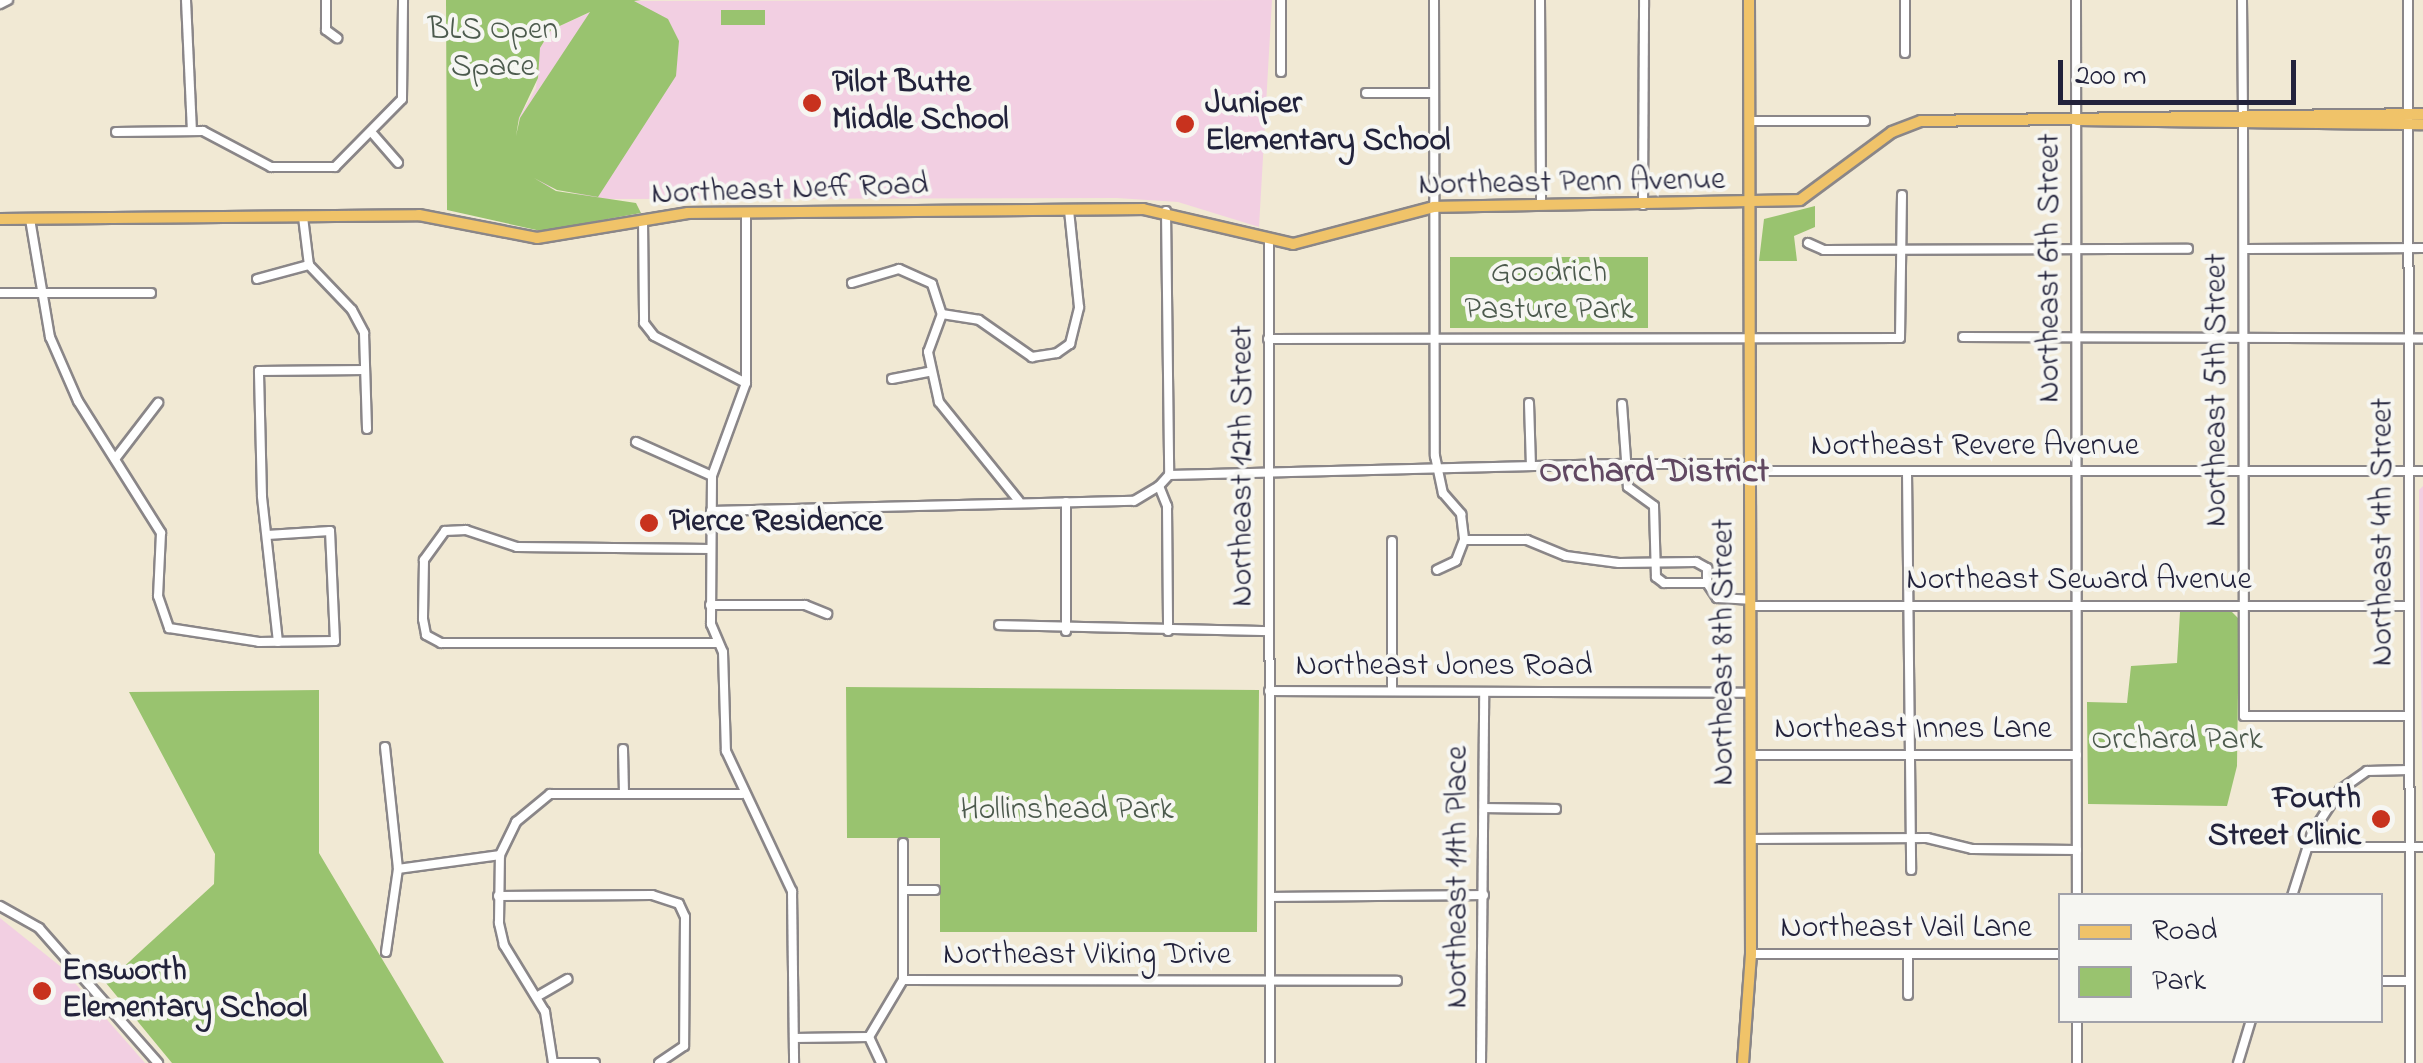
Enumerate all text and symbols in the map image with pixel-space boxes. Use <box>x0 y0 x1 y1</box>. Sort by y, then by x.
park label: BLS Open Space <box>428 13 558 88</box>
scale bar <box>2063 40 2300 102</box>
text: 200 m <box>2075 55 2147 99</box>
place label: Pilot Butte Middle School <box>832 66 1009 141</box>
place label: Juniper Elementary School <box>1205 87 1450 162</box>
marker: Pilot Butte Middle School <box>801 92 823 114</box>
marker: Juniper Elementary School <box>1174 113 1196 135</box>
street label: Northeast 6th Street <box>2032 133 2070 403</box>
street label: Northeast Penn Avenue <box>1418 162 1726 206</box>
street label: Northeast Neff Road <box>651 167 929 215</box>
street label: Northeast 5th Street <box>2199 253 2237 527</box>
park label: Goodrich Pasture Park <box>1464 256 1634 331</box>
street label: Northeast 12th Street <box>1225 325 1263 607</box>
street label: Northeast 4th Street <box>2365 398 2403 666</box>
street label: Northeast Revere Avenue <box>1811 428 2139 466</box>
district label: Orchard District <box>1539 452 1769 494</box>
place label: Pierce Residence <box>669 504 883 542</box>
marker: Pierce Residence <box>638 512 660 534</box>
street label: Northeast 8th Street <box>1706 518 1744 786</box>
street label: Northeast Seward Avenue <box>1906 562 2252 600</box>
street label: Northeast Jones Road <box>1295 648 1593 686</box>
street label: Northeast Innes Lane <box>1774 711 2052 749</box>
park label: Orchard Park <box>2091 722 2263 760</box>
street label: Northeast 11th Place <box>1440 746 1478 1008</box>
place label: Fourth Street Clinic <box>2208 782 2361 857</box>
park label: Hollinshead Park <box>960 792 1174 830</box>
marker: Fourth Street Clinic <box>2370 808 2392 830</box>
legend <box>2058 893 2383 1023</box>
street label: Northeast Vail Lane <box>1780 910 2032 948</box>
text: Road <box>2152 910 2217 954</box>
street label: Northeast Viking Drive <box>943 937 1231 975</box>
place label: Ensworth Elementary School <box>62 954 307 1029</box>
text: Park <box>2152 960 2206 1004</box>
marker: Ensworth Elementary School <box>31 980 53 1002</box>

